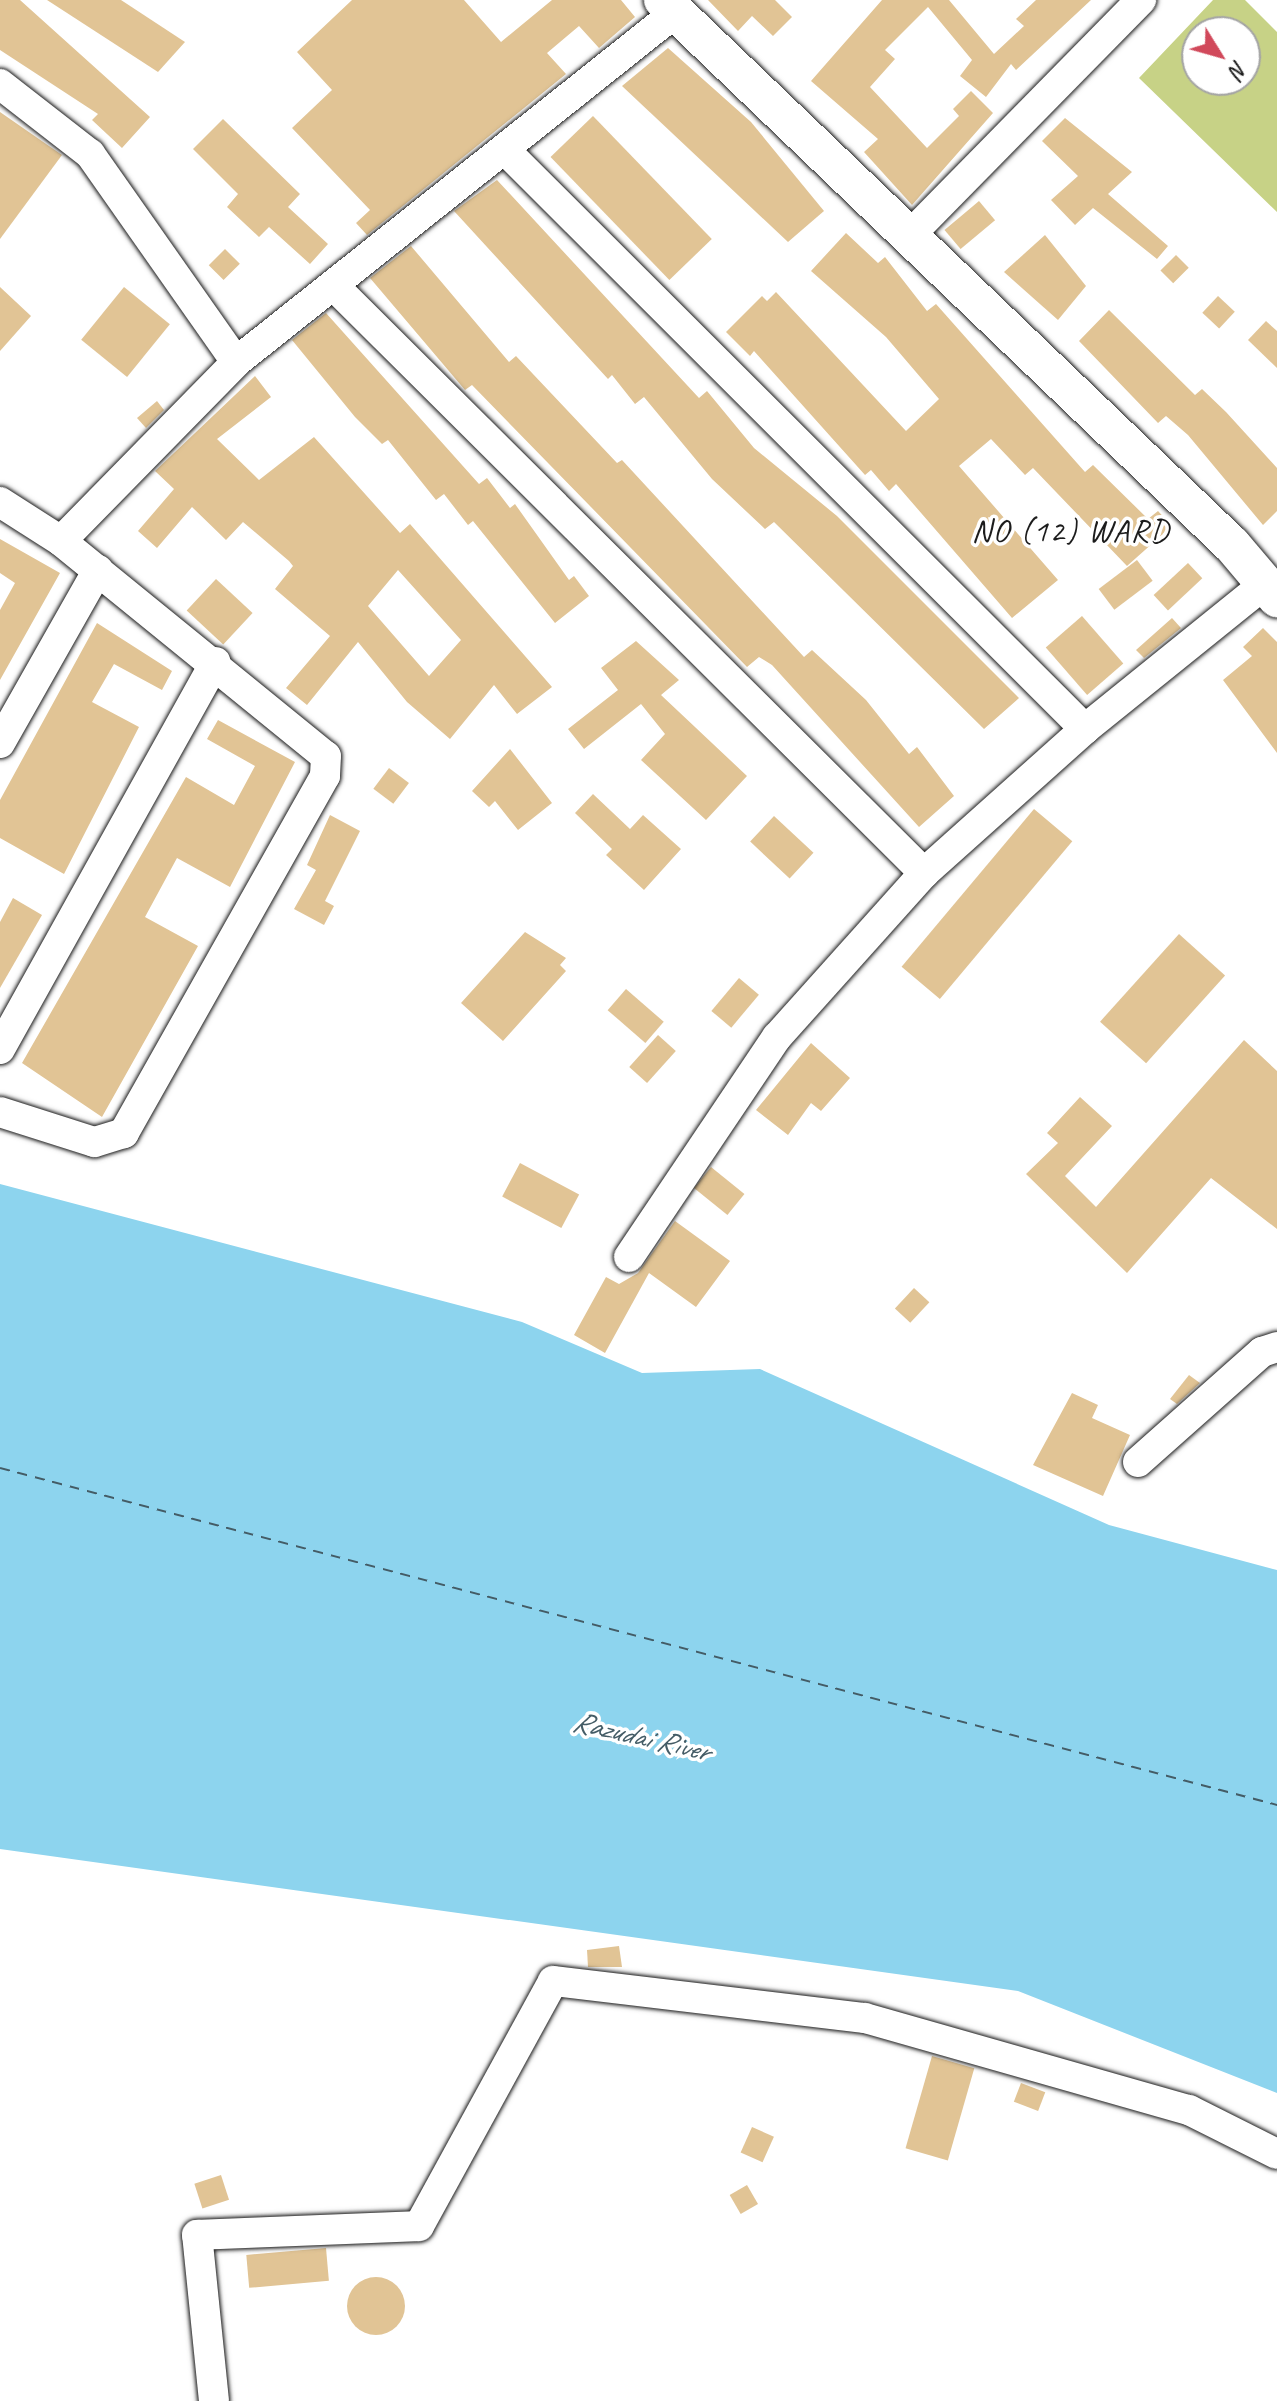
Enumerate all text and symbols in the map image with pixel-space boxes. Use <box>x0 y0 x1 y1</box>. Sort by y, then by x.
north arrow <box>1181 16 1261 96</box>
text: N <box>1223 55 1254 83</box>
district label: NO (12) WARD <box>972 512 1170 550</box>
water label: Razudai River <box>569 1703 713 1769</box>

